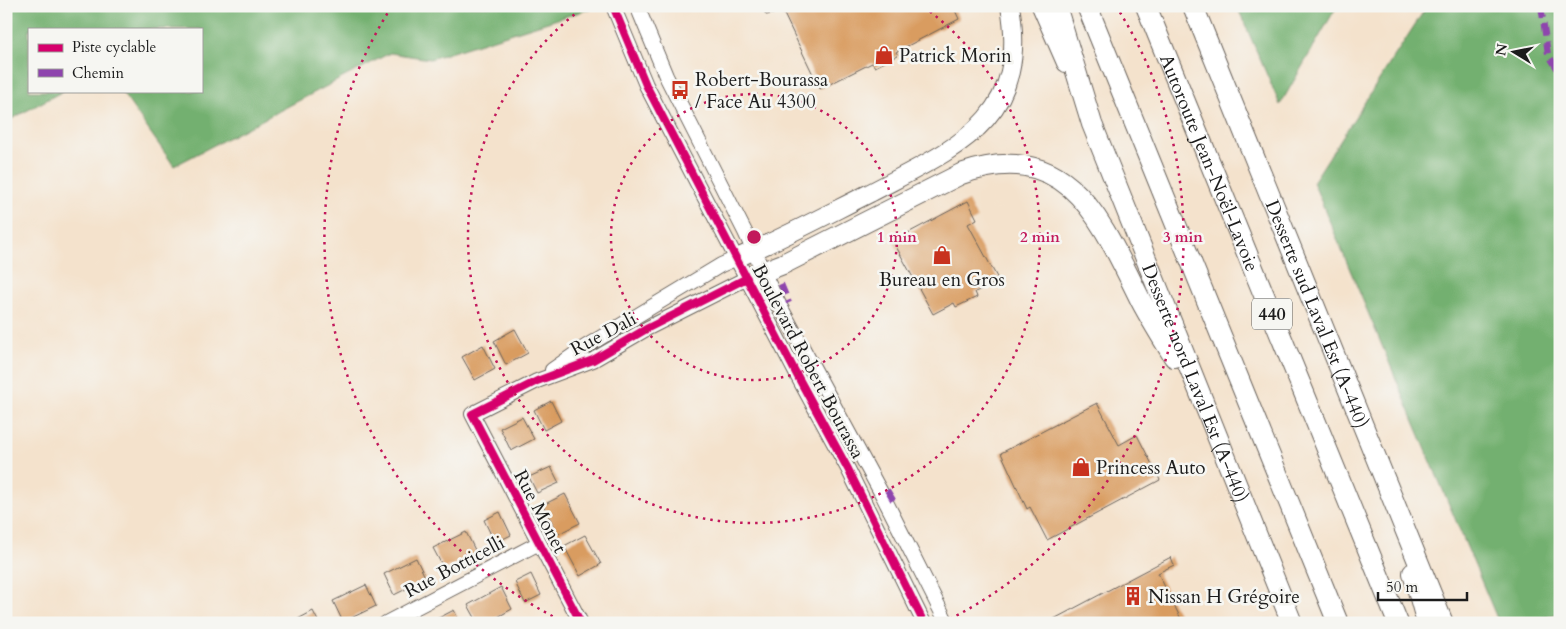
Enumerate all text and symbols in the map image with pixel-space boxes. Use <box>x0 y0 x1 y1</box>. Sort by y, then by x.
legend <box>28 28 202 92</box>
north arrow <box>1488 28 1538 78</box>
text: Piste cyclable <box>72 37 156 57</box>
text: N <box>1491 42 1512 57</box>
place label: Patrick Morin <box>899 43 1012 69</box>
shop icon: Patrick Morin <box>873 44 895 66</box>
street label: Autoroute Jean-Noël-Lavoie <box>1153 50 1265 275</box>
text: Chemin <box>72 63 124 83</box>
place label: Robert-Bourassa / Face Au 4300 <box>695 67 828 115</box>
bus stop icon: Robert-Bourassa / Face Au 4300 <box>669 79 691 101</box>
street label: Desserte sud Laval Est (A-440) <box>1259 196 1375 432</box>
text: 1 min <box>877 227 917 247</box>
text: 2 min <box>1020 227 1060 247</box>
text: 3 min <box>1163 227 1203 247</box>
centre of rings <box>745 228 763 246</box>
shop icon: Bureau en Gros <box>931 244 953 266</box>
street label: Boulevard Robert Bourassa <box>746 260 871 463</box>
street label: Desserte nord Laval Est (A-440) <box>1135 260 1254 506</box>
place label: Bureau en Gros <box>879 267 1005 293</box>
road number: 440 <box>1252 298 1292 329</box>
street label: Rue Dali <box>566 306 641 362</box>
place label: Princess Auto <box>1096 455 1206 481</box>
shop icon: Princess Auto <box>1070 456 1092 478</box>
street label: Rue Monet <box>507 465 573 558</box>
street label: Rue Botticelli <box>400 530 509 604</box>
scale bar <box>1378 569 1467 601</box>
text: 50 m <box>1386 577 1418 597</box>
place label: Nissan H Grégoire <box>1148 584 1300 610</box>
building icon: Nissan H Grégoire <box>1122 585 1144 607</box>

